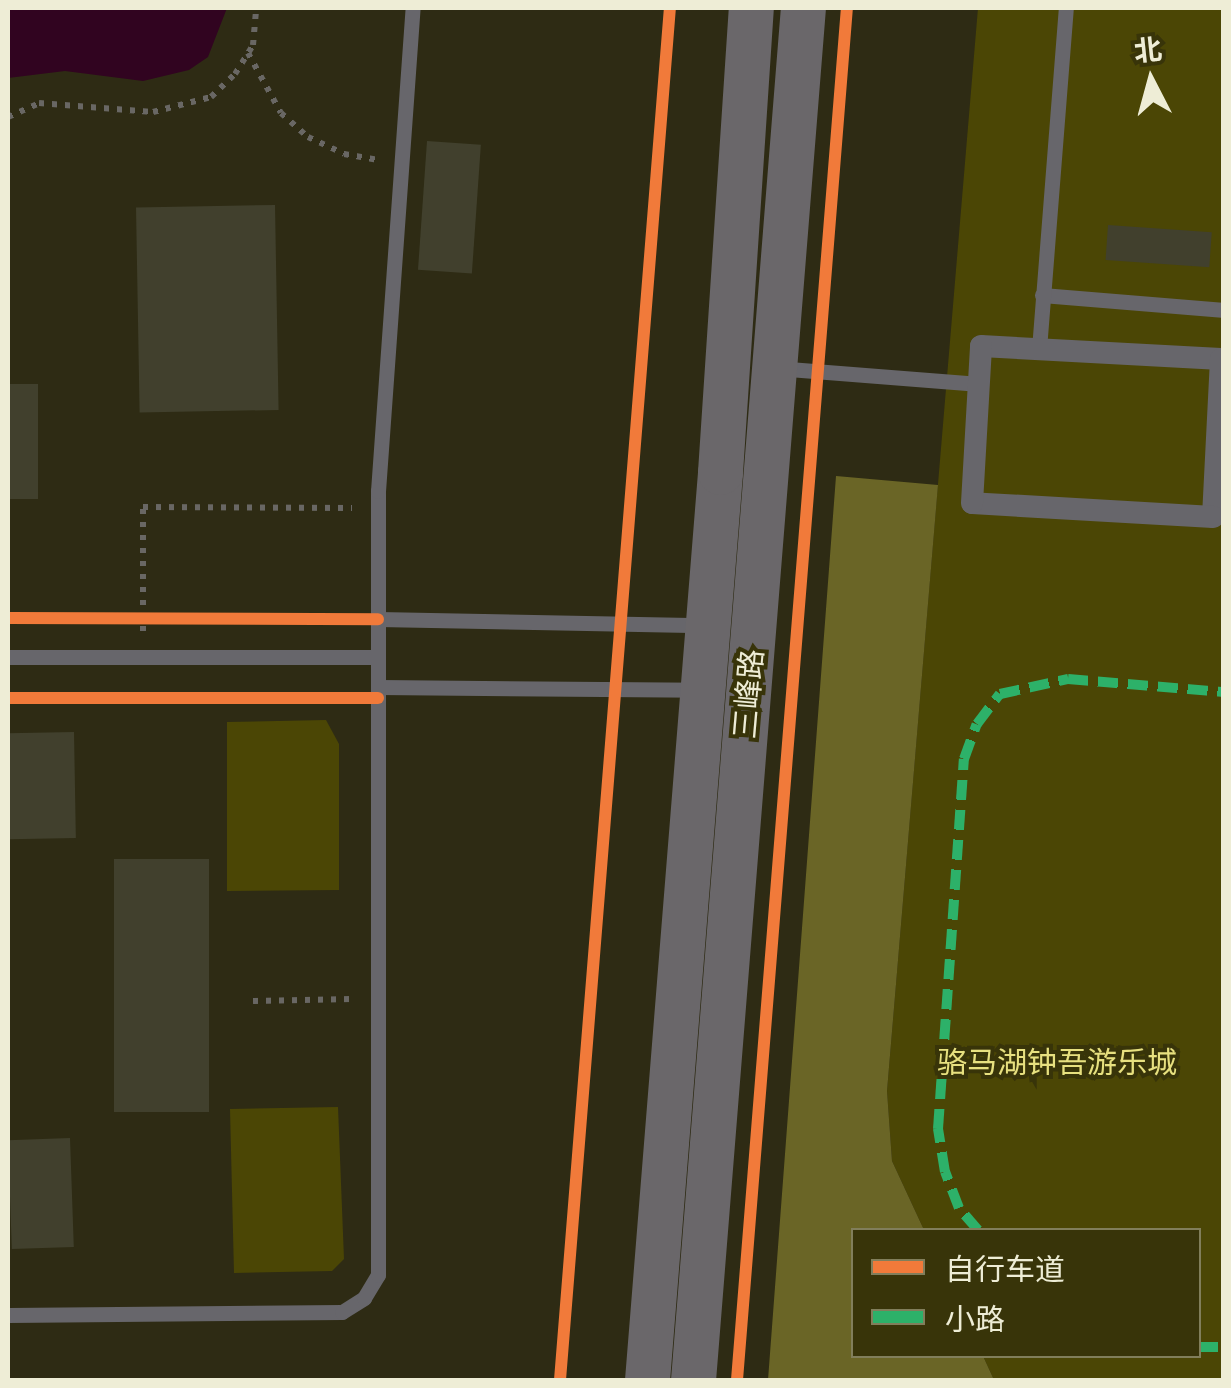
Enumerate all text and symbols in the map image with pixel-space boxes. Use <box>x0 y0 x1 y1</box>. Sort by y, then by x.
north arrow <box>1101 30 1201 130</box>
text: 北 <box>1132 32 1164 69</box>
street label: 三峰路 <box>727 648 771 740</box>
park label: 骆马湖钟吾游乐城 <box>937 1045 1177 1081</box>
legend <box>851 1228 1201 1358</box>
text: 自行车道 <box>945 1251 1065 1288</box>
text: 小路 <box>945 1301 1005 1338</box>

